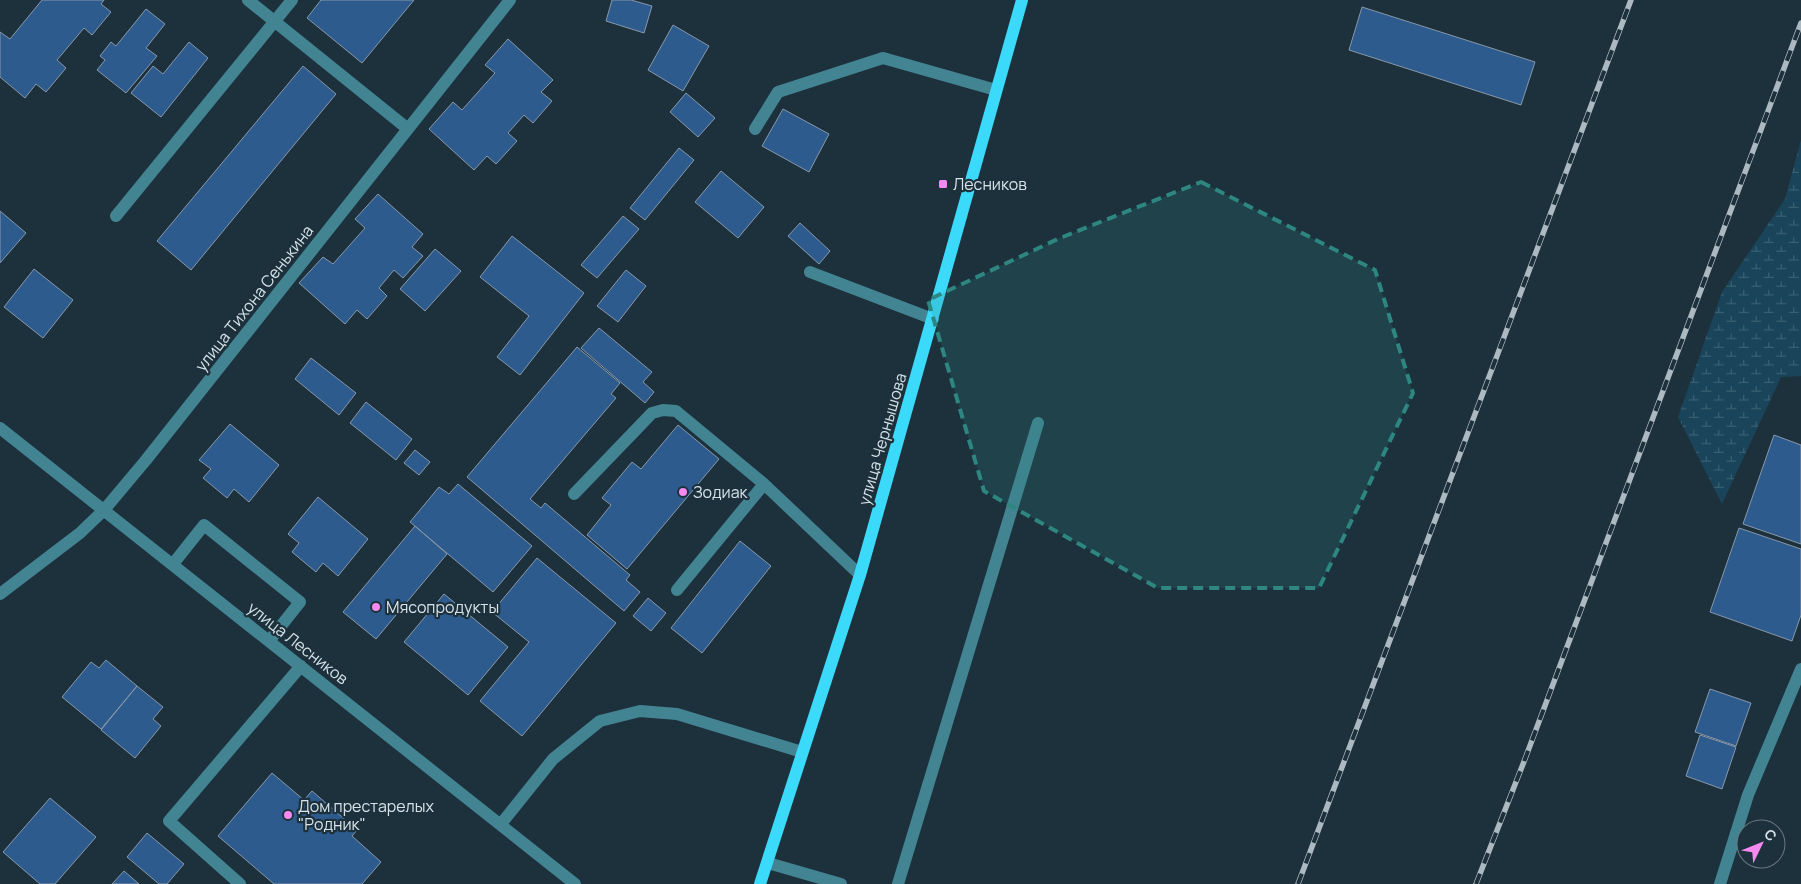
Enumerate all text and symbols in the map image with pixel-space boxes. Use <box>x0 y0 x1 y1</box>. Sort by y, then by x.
place label: Лесников <box>953 173 1027 195</box>
marker: Лесников <box>937 178 949 190</box>
street label: улица Тихона Сенькина <box>190 220 318 376</box>
street label: улица Чернышова <box>853 370 911 508</box>
place label: Зодиак <box>693 481 749 503</box>
marker: Зодиак <box>677 486 689 498</box>
place label: Мясопродукты <box>386 596 499 618</box>
street label: улица Лесников <box>243 597 353 690</box>
marker: Мясопродукты <box>370 601 382 613</box>
place label: Дом престарелых "Родник" <box>298 795 435 835</box>
marker: Дом престарелых "Родник" <box>282 809 294 821</box>
north arrow <box>1736 819 1786 869</box>
text: С <box>1760 825 1781 845</box>

